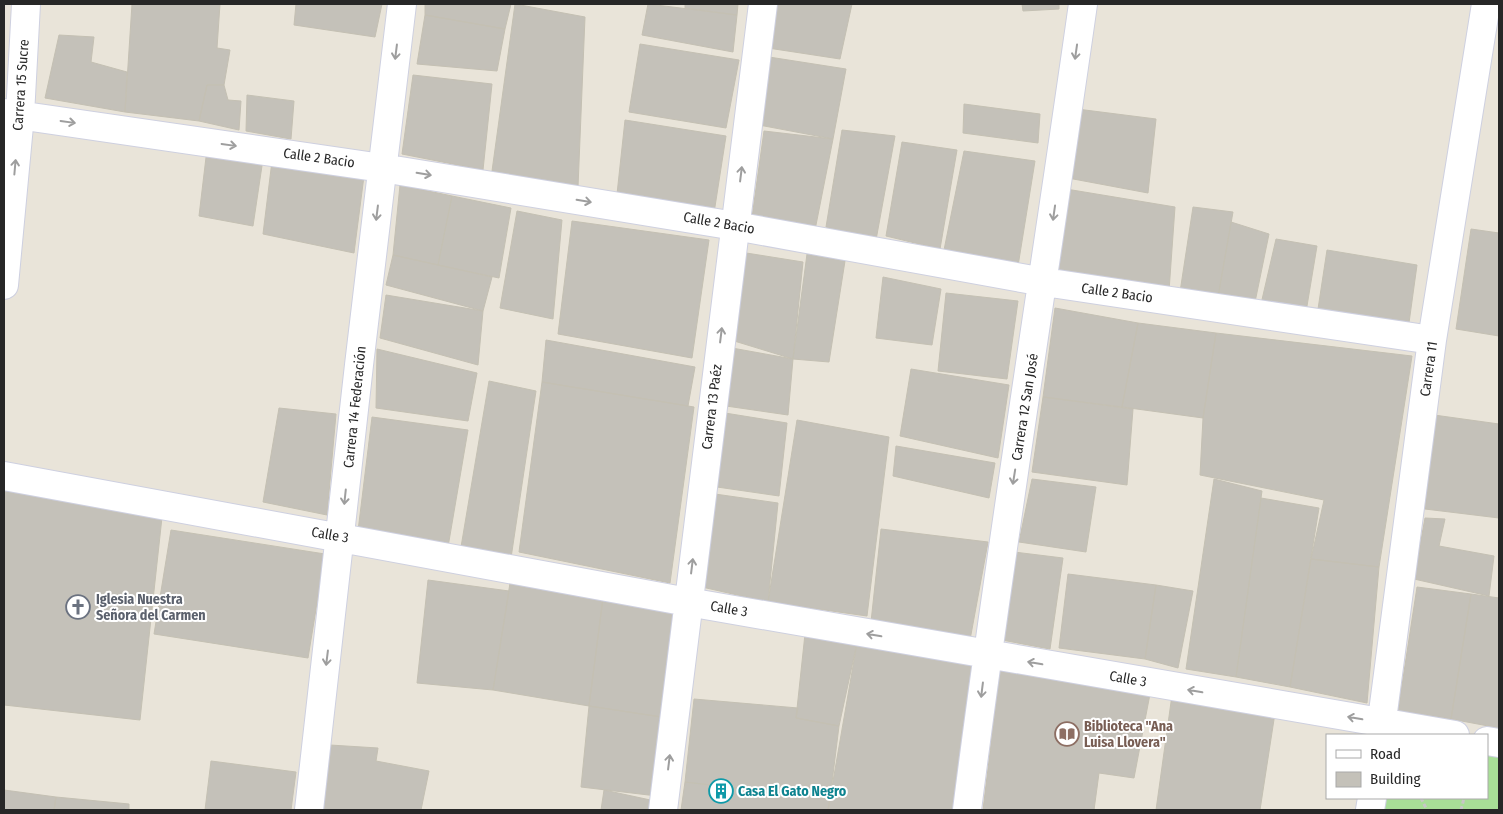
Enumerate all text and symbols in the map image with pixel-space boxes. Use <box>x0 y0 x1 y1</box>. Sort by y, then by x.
street label: Carrera 15 Sucre <box>9 39 33 131</box>
one-way arrow <box>391 44 401 60</box>
one-way arrow <box>1071 44 1081 60</box>
one-way arrow <box>60 117 76 127</box>
one-way arrow <box>220 141 236 151</box>
street label: Calle 2 Bacio <box>282 145 356 171</box>
one-way arrow <box>10 159 20 175</box>
one-way arrow <box>736 166 746 182</box>
one-way arrow <box>416 170 432 180</box>
one-way arrow <box>576 196 592 206</box>
one-way arrow <box>372 205 382 221</box>
one-way arrow <box>1048 205 1058 221</box>
street label: Calle 2 Bacio <box>682 208 756 238</box>
street label: Calle 2 Bacio <box>1080 280 1154 306</box>
one-way arrow <box>716 327 726 343</box>
street label: Carrera 11 <box>1417 340 1441 398</box>
street label: Carrera 14 Federación <box>340 345 370 469</box>
street label: Carrera 12 San José <box>1008 352 1042 462</box>
street label: Carrera 13 Paéz <box>698 363 726 451</box>
one-way arrow <box>1009 469 1019 485</box>
one-way arrow <box>340 488 350 504</box>
street label: Calle 3 <box>310 523 350 547</box>
one-way arrow <box>687 558 697 574</box>
place label: Iglesia Nuestra Señora del Carmen <box>96 591 206 624</box>
church icon: Iglesia Nuestra Señora del Carmen <box>65 594 91 620</box>
street label: Calle 3 <box>709 597 749 621</box>
one-way arrow <box>867 630 883 640</box>
one-way arrow <box>322 650 332 666</box>
one-way arrow <box>1027 658 1043 668</box>
street label: Calle 3 <box>1108 667 1148 691</box>
one-way arrow <box>977 682 987 698</box>
one-way arrow <box>1187 685 1203 695</box>
one-way arrow <box>1347 712 1363 722</box>
place label: Biblioteca "Ana Luisa Llovera" <box>1084 718 1173 751</box>
library icon: Biblioteca "Ana Luisa Llovera" <box>1054 721 1080 747</box>
legend <box>1326 734 1488 799</box>
text: Road <box>1370 745 1401 763</box>
one-way arrow <box>664 754 674 770</box>
text: Building <box>1370 770 1421 788</box>
building icon: Casa El Gato Negro <box>708 778 734 804</box>
place label: Casa El Gato Negro <box>738 783 847 800</box>

